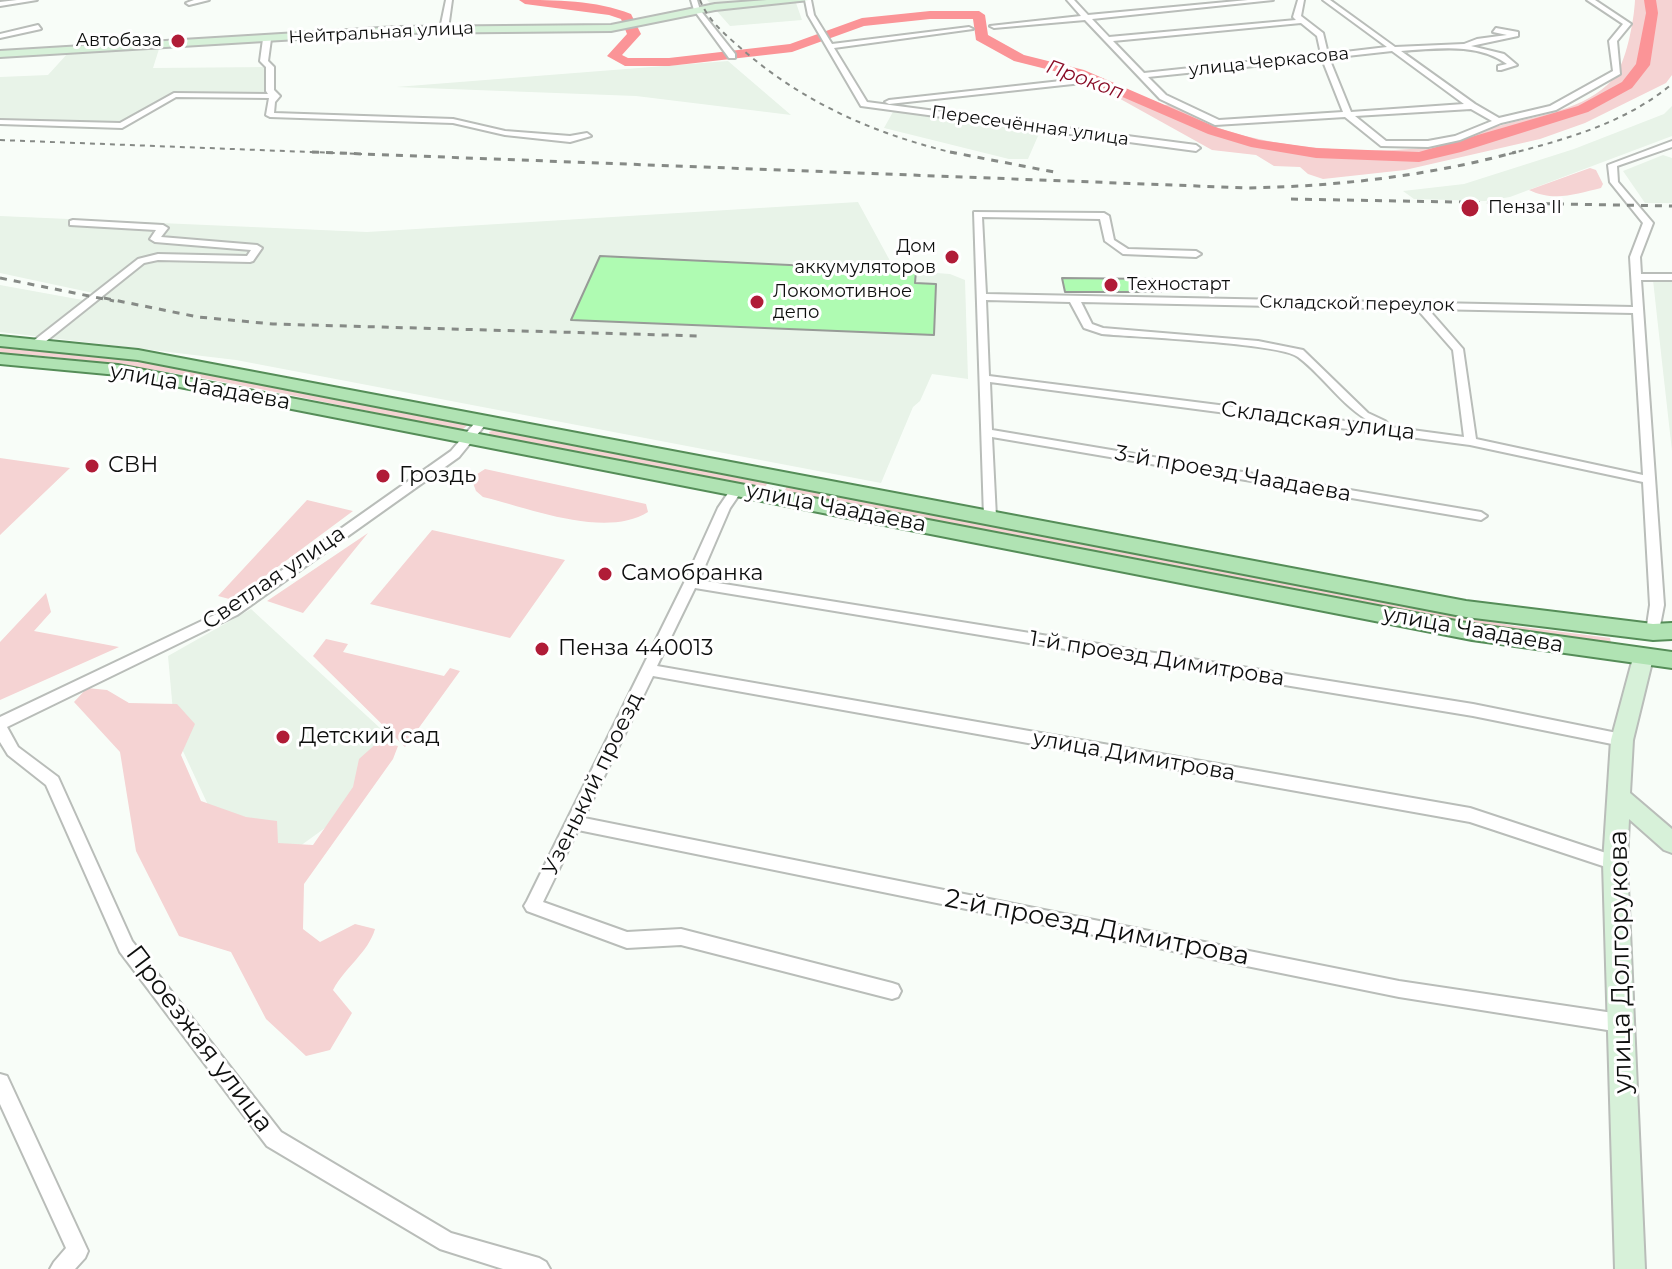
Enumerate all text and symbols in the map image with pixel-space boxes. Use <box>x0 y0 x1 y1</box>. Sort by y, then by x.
street label: Нейтральная улица <box>288 17 474 49</box>
place label: Автобаза <box>76 30 162 52</box>
marker: Автобаза <box>169 32 187 50</box>
street label: улица Черкасова <box>1188 43 1350 81</box>
water label: Прокоп <box>1043 55 1127 105</box>
street label: Пересечённая улица <box>930 101 1130 151</box>
marker: Пенза II <box>1459 197 1481 219</box>
place label: Пенза II <box>1488 197 1562 219</box>
place label: Дом аккумуляторов <box>795 236 936 278</box>
marker: Дом аккумуляторов <box>943 248 961 266</box>
place label: Техностарт <box>1127 274 1230 296</box>
marker: Техностарт <box>1102 276 1120 294</box>
place label: Локомотивное депо <box>773 281 912 324</box>
street label: Складской переулок <box>1259 291 1455 317</box>
marker: Локомотивное депо <box>748 293 766 311</box>
street label: улица Чаадаева <box>108 358 292 416</box>
street label: Складская улица <box>1220 396 1416 446</box>
street label: 3-й проезд Чаадаева <box>1113 440 1353 508</box>
place label: СВН <box>108 453 158 479</box>
marker: СВН <box>83 457 101 475</box>
place label: Гроздь <box>399 463 476 489</box>
marker: Гроздь <box>374 467 392 485</box>
street label: улица Чаадаева <box>744 478 928 538</box>
street label: Светлая улица <box>198 521 350 635</box>
place label: Самобранка <box>621 561 763 587</box>
marker: Самобранка <box>596 565 614 583</box>
street label: улица Чаадаева <box>1381 601 1565 659</box>
street label: 1-й проезд Димитрова <box>1028 626 1286 692</box>
place label: Пенза 440013 <box>558 636 713 662</box>
marker: Пенза 440013 <box>533 640 551 658</box>
street label: Узенький проезд <box>537 688 649 880</box>
place label: Детский сад <box>299 724 440 750</box>
street label: улица Димитрова <box>1031 725 1237 787</box>
marker: Детский сад <box>274 728 292 746</box>
street label: улица Долгорукова <box>1603 830 1639 1094</box>
street label: 2-й проезд Димитрова <box>942 883 1252 973</box>
street label: Проезжая улица <box>119 939 279 1139</box>

